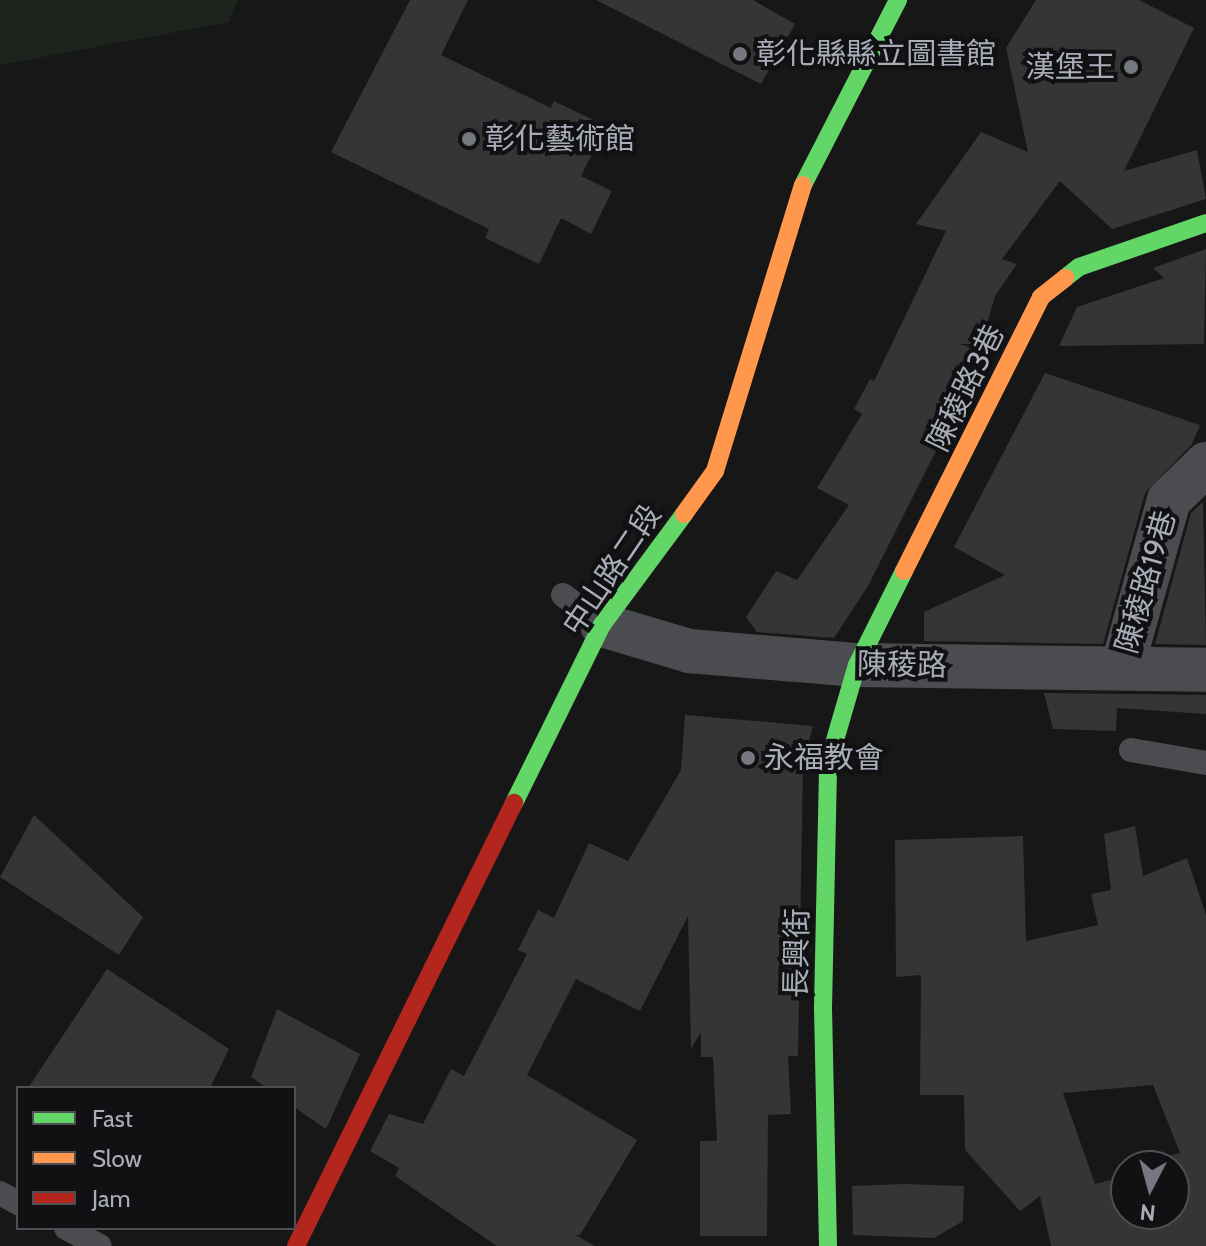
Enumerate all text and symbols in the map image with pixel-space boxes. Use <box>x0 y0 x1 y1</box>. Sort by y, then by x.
place label: 彰化縣縣立圖書館 <box>756 36 996 72</box>
marker: 彰化縣縣立圖書館 <box>731 45 749 63</box>
place label: 漢堡王 <box>1025 49 1115 85</box>
marker: 漢堡王 <box>1122 58 1140 76</box>
place label: 彰化藝術館 <box>485 121 635 157</box>
marker: 彰化藝術館 <box>460 130 478 148</box>
street label: 陳稜路3巷 <box>920 319 1012 457</box>
street label: 中山路二段 <box>555 498 669 642</box>
street label: 陳稜路19巷 <box>1108 506 1184 658</box>
street label: 陳稜路 <box>857 646 947 684</box>
place label: 永福教會 <box>764 740 884 776</box>
marker: 永福教會 <box>739 749 757 767</box>
street label: 長興街 <box>778 908 816 998</box>
legend <box>16 1086 296 1230</box>
text: Fast <box>92 1104 133 1133</box>
text: Slow <box>92 1144 142 1173</box>
north arrow <box>1110 1150 1190 1230</box>
text: Jam <box>92 1184 130 1213</box>
text: N <box>1138 1198 1157 1227</box>

